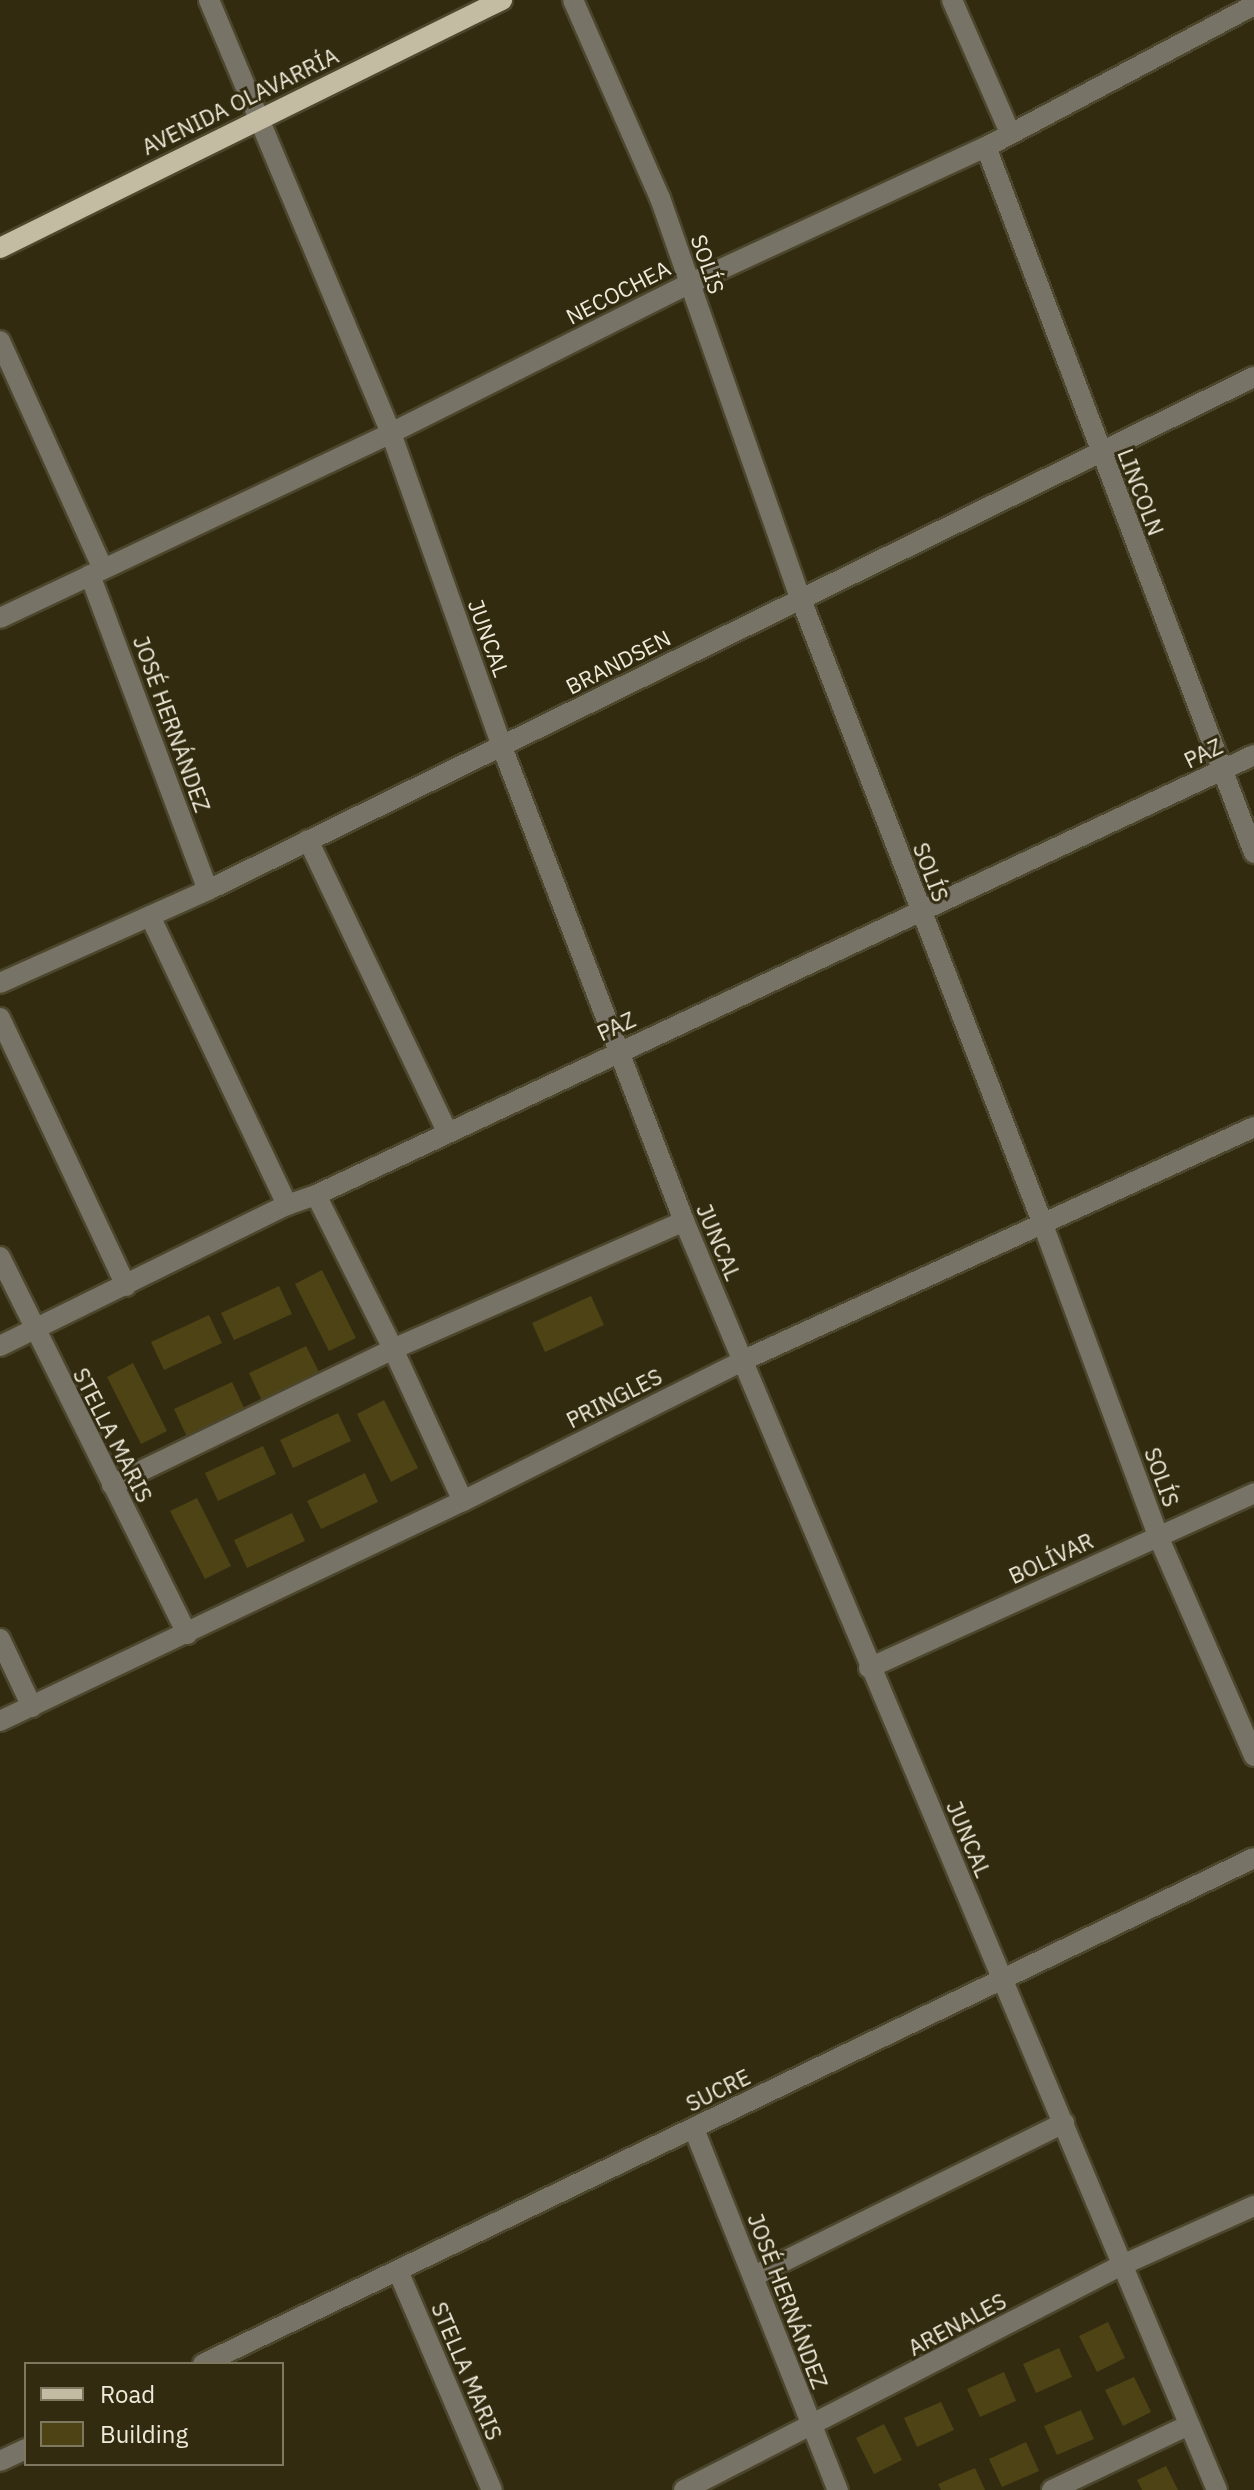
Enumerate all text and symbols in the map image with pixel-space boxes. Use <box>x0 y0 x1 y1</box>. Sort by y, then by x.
street label: AVENIDA OLAVARRÍA <box>137 42 343 160</box>
street label: SOLÍS <box>686 231 730 297</box>
street label: NECOCHEA <box>561 254 675 330</box>
street label: LINCOLN <box>1112 445 1170 539</box>
street label: JUNCAL <box>463 596 515 680</box>
street label: BRANDSEN <box>561 624 675 700</box>
street label: JOSÉ HERNÁNDEZ <box>128 632 216 816</box>
street label: PAZ <box>1180 733 1226 773</box>
street label: SOLÍS <box>908 839 954 905</box>
street label: PAZ <box>593 1006 639 1046</box>
street label: JUNCAL <box>691 1200 747 1284</box>
street label: STELLA MARIS <box>68 1363 158 1507</box>
street label: PRINGLES <box>562 1363 666 1433</box>
street label: SOLÍS <box>1139 1444 1185 1510</box>
street label: BOLÍVAR <box>1004 1527 1098 1589</box>
street label: JUNCAL <box>941 1797 997 1881</box>
street label: SUCRE <box>682 2063 754 2117</box>
street label: JOSÉ HERNÁNDEZ <box>742 2210 834 2392</box>
street label: ARENALES <box>903 2287 1011 2361</box>
street label: STELLA MARIS <box>426 2298 508 2444</box>
legend <box>24 2362 284 2466</box>
text: Road <box>100 2378 155 2410</box>
text: Building <box>100 2418 188 2450</box>

